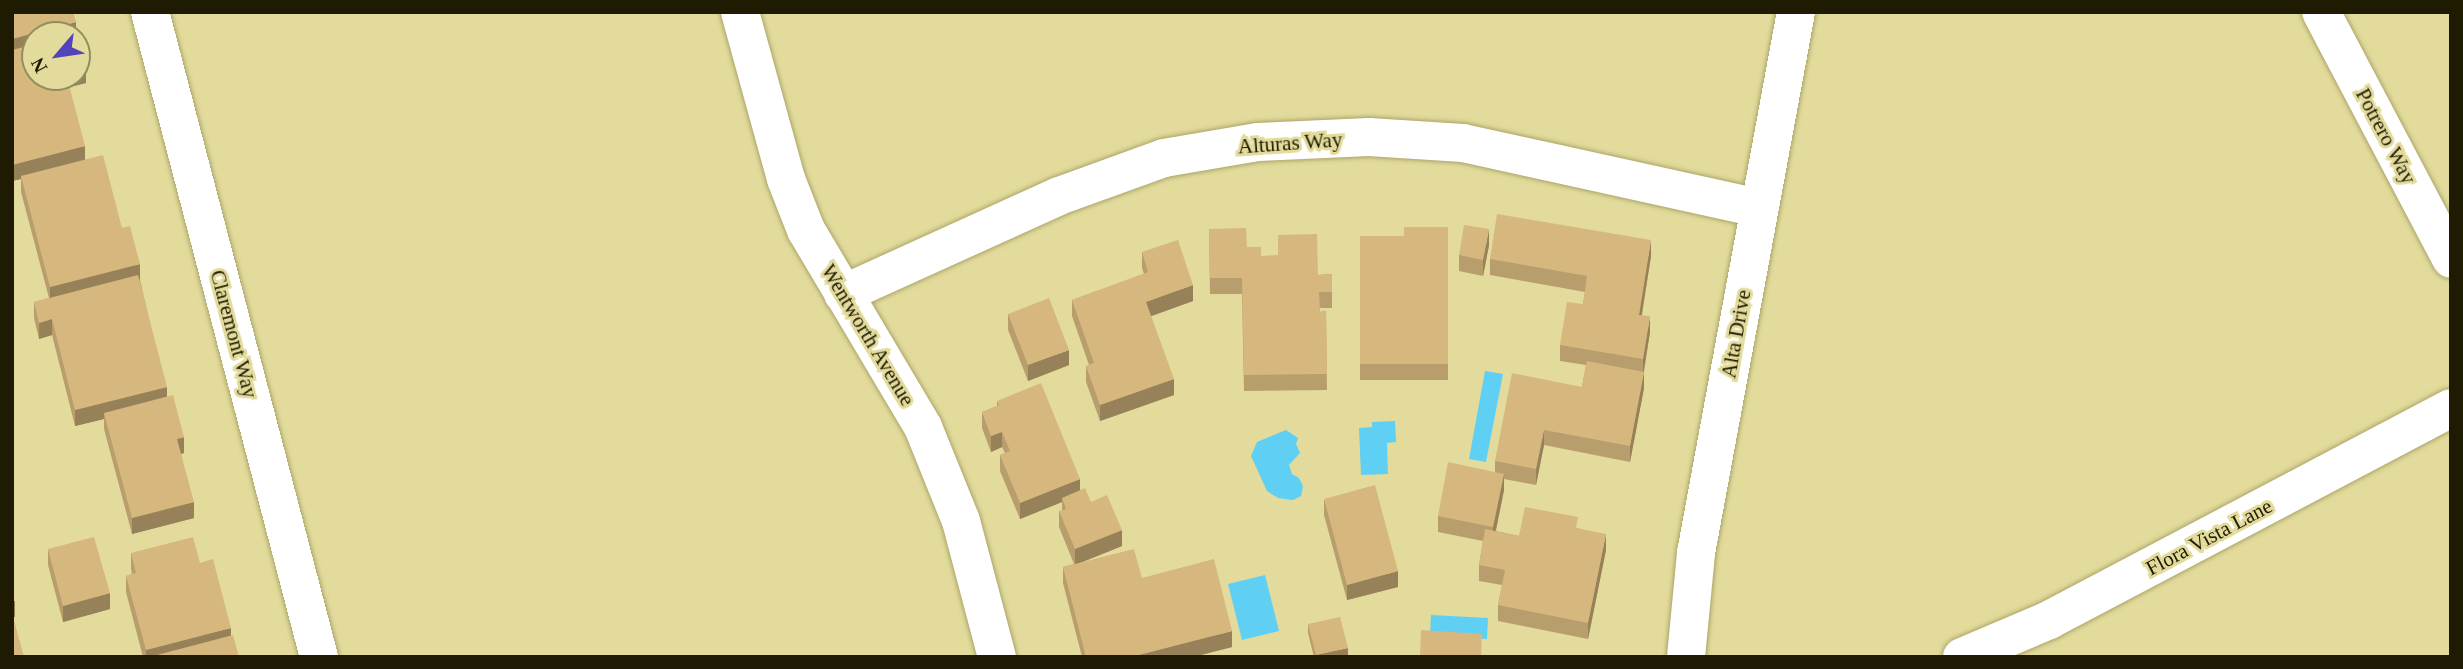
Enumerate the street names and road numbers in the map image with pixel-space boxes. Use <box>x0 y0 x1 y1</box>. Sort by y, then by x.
street label: Potrero Way <box>2350 84 2422 188</box>
street label: Alturas Way <box>1237 127 1343 159</box>
street label: Wentworth Avenue <box>816 259 920 411</box>
street label: Claremont Way <box>205 267 263 401</box>
street label: Alta Drive <box>1716 288 1756 380</box>
street label: Flora Vista Lane <box>2141 493 2277 581</box>

